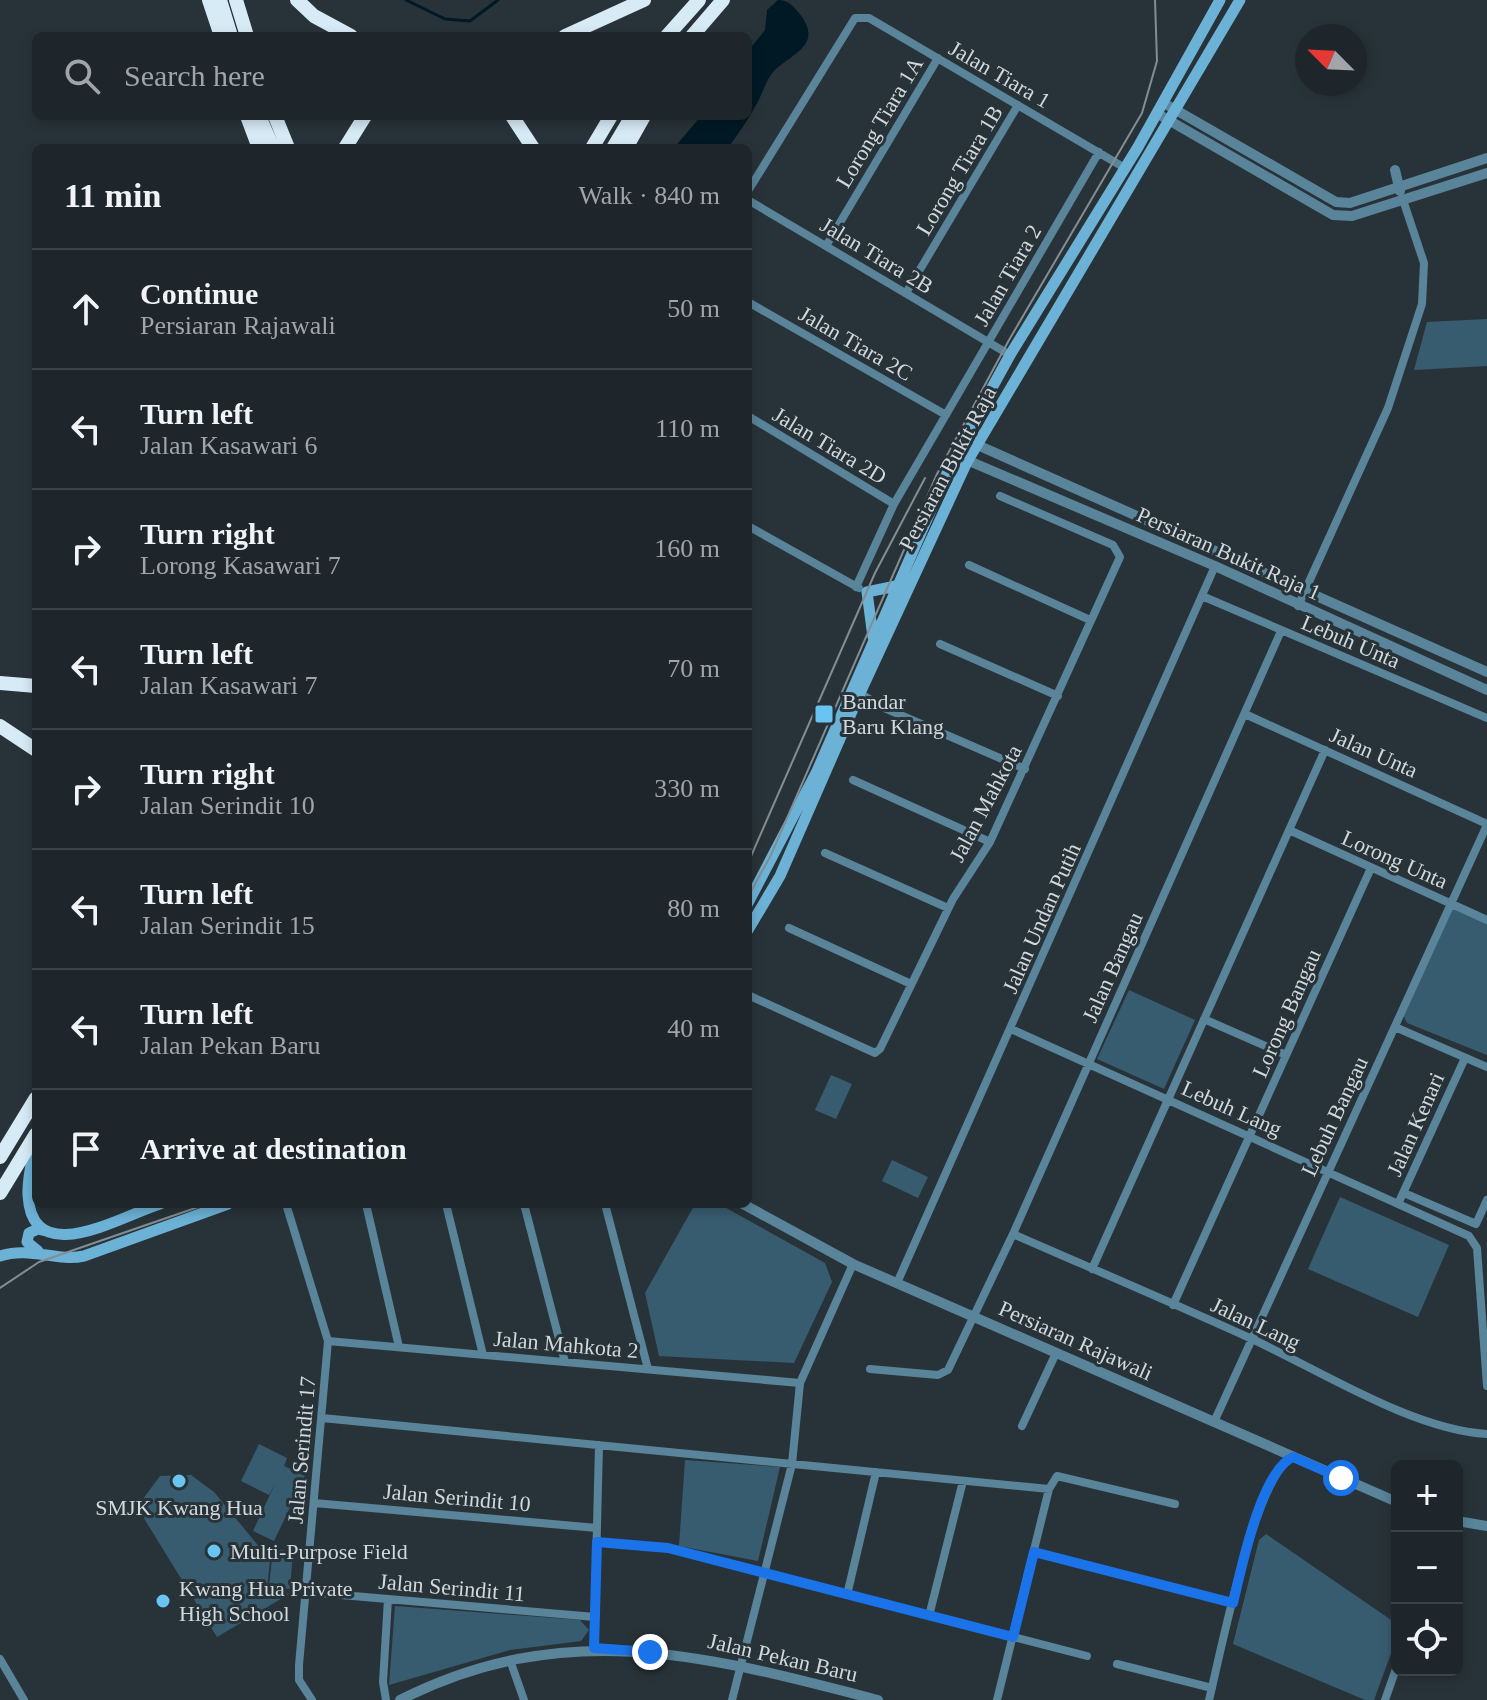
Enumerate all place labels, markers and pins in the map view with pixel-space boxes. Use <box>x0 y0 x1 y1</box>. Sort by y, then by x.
place label: Bandar Baru Klang <box>842 689 944 739</box>
marker: Bandar Baru Klang <box>813 703 835 725</box>
marker: SMJK Kwang Hua <box>170 1472 188 1490</box>
place label: SMJK Kwang Hua <box>95 1495 263 1520</box>
place label: Multi-Purpose Field <box>230 1539 408 1564</box>
marker: Multi-Purpose Field <box>205 1542 223 1560</box>
place label: Kwang Hua Private High School <box>179 1576 353 1626</box>
marker: Kwang Hua Private High School <box>154 1592 172 1610</box>

